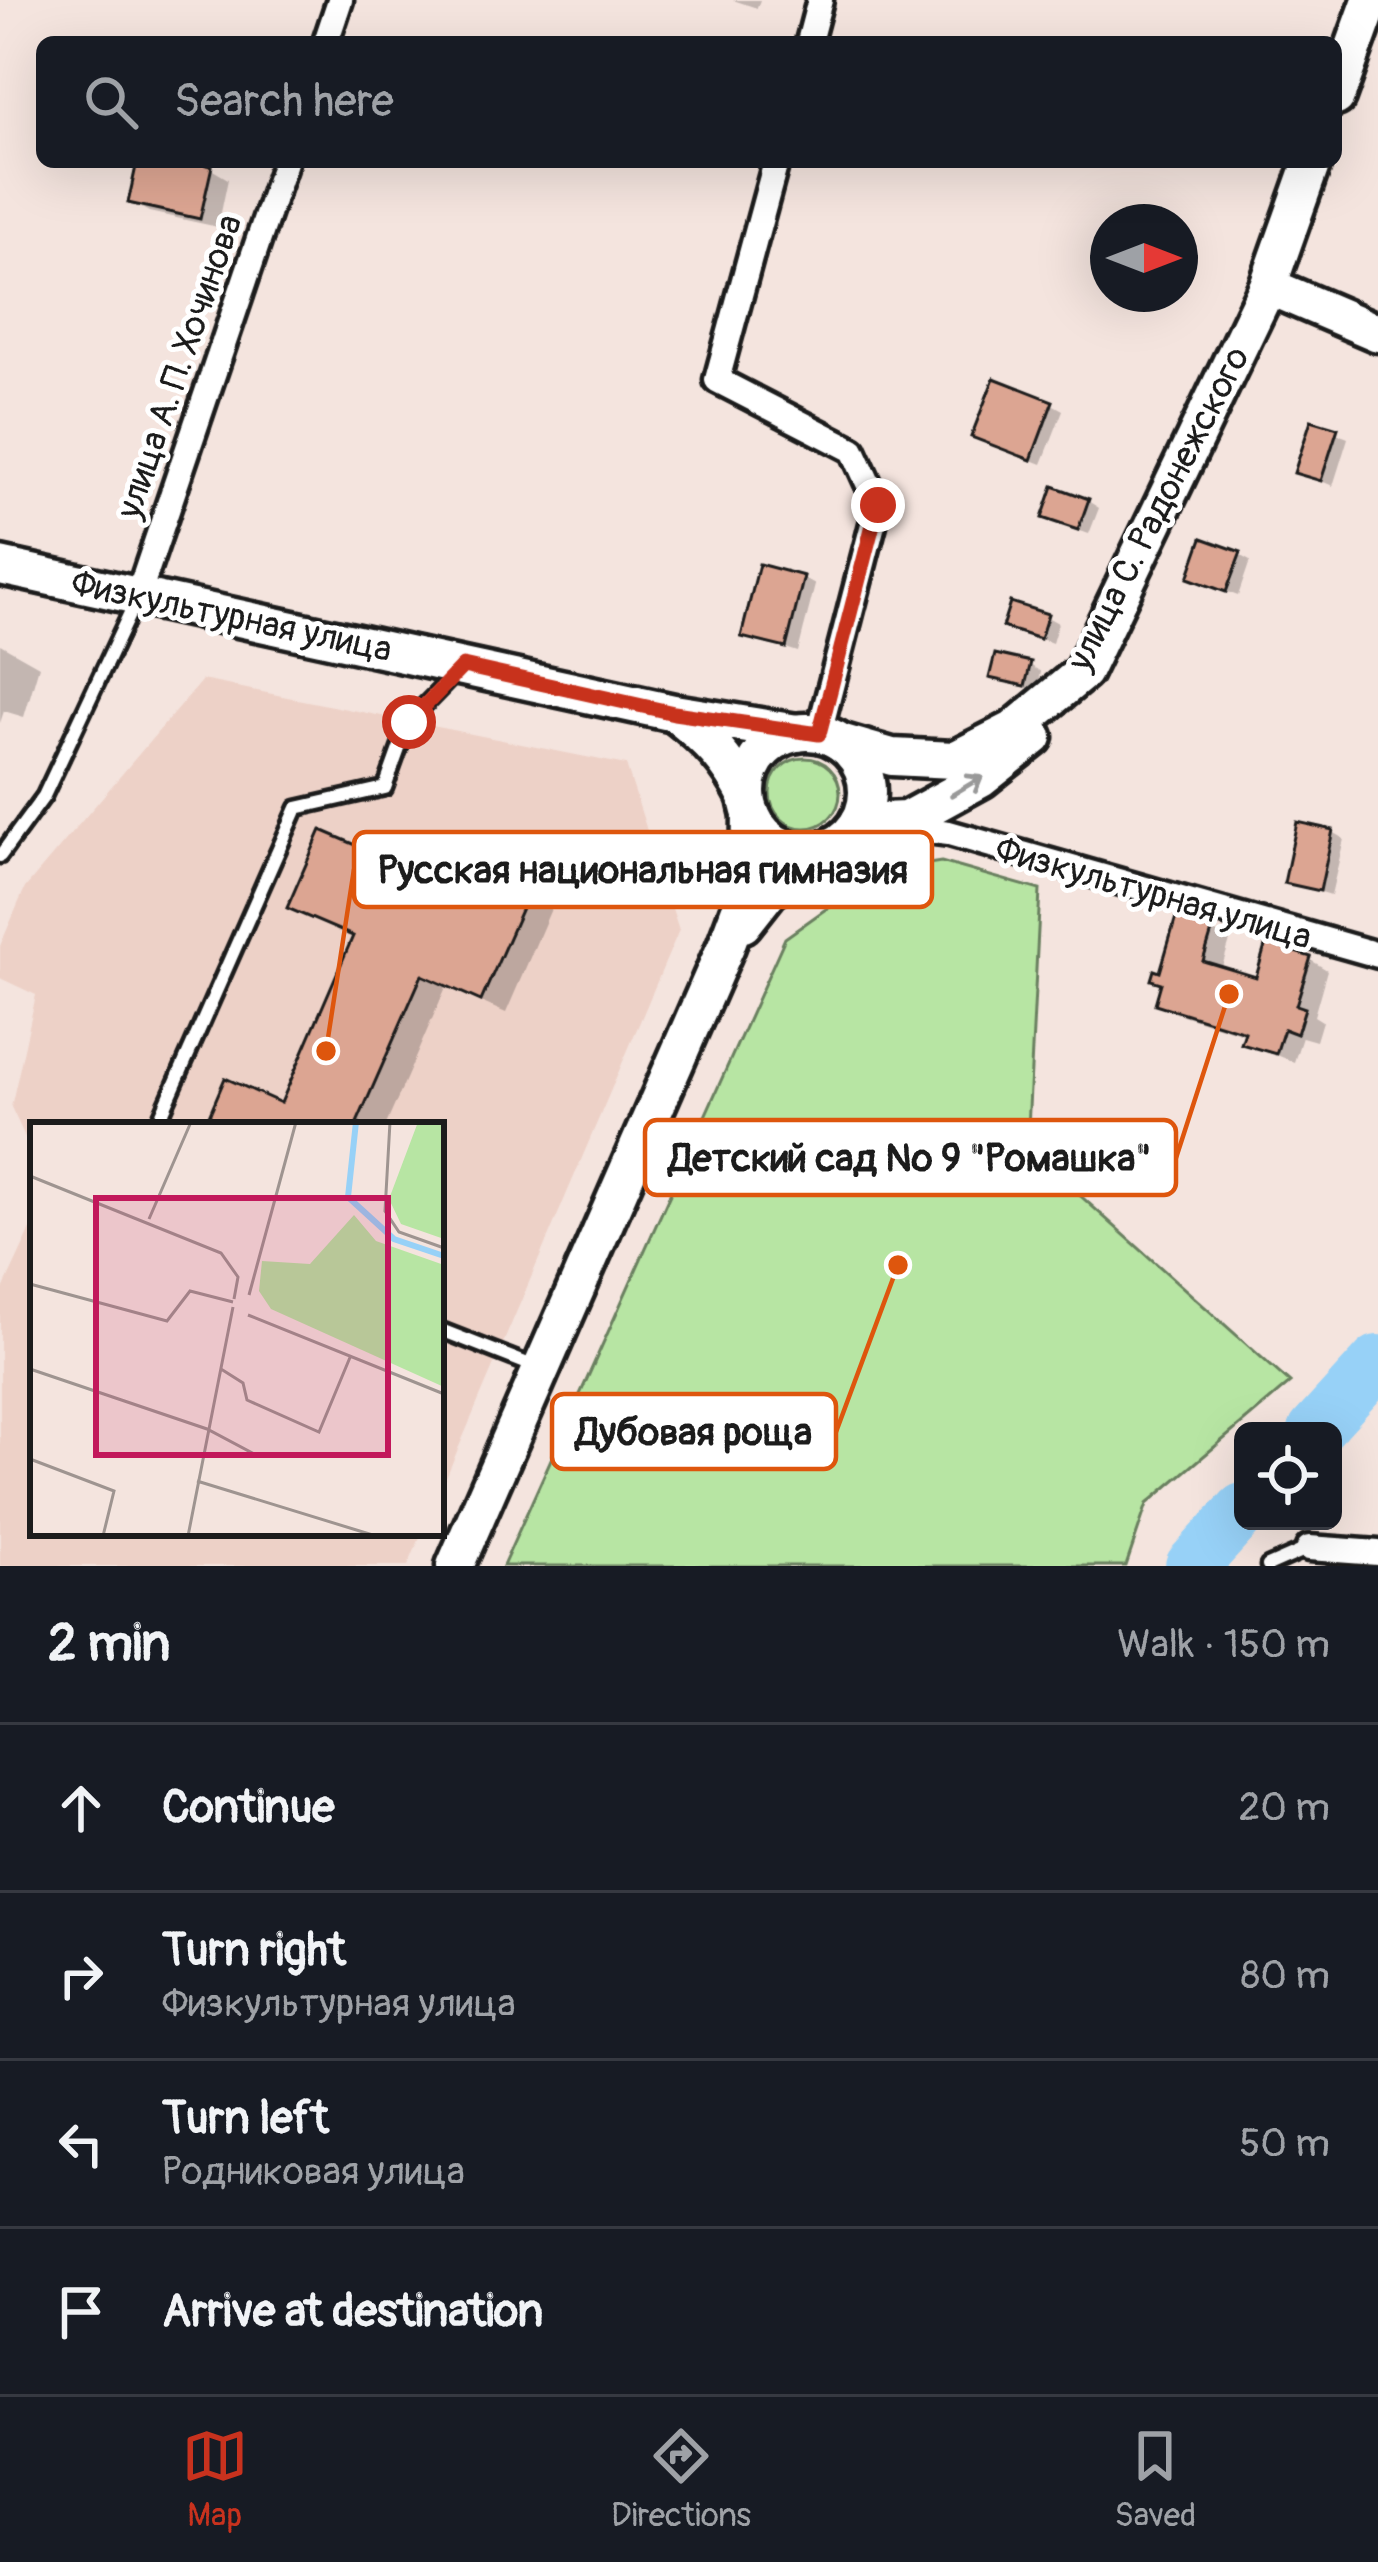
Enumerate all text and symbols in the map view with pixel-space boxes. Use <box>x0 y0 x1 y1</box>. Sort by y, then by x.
search box <box>36 36 1342 168</box>
icon: search <box>78 69 144 135</box>
text: Search here <box>174 74 394 130</box>
north arrow <box>1090 204 1198 312</box>
street label: улица А. П. Хочинова <box>106 209 253 525</box>
street label: улица С. Радонежского <box>1057 339 1260 679</box>
route end <box>851 478 905 532</box>
street label: Физкультурная улица <box>67 561 396 672</box>
route start <box>382 695 436 749</box>
one-way arrow <box>949 774 983 798</box>
street label: Физкультурная улица <box>990 827 1317 960</box>
callout: Русская национальная гимназия <box>354 832 932 907</box>
text: Русская национальная гимназия <box>378 846 908 895</box>
callout: Детский сад № 9 "Ромашка" <box>645 1120 1176 1195</box>
inset map <box>30 1122 444 1536</box>
text: Детский сад № 9 "Ромашка" <box>667 1134 1151 1183</box>
callout: Дубовая роща <box>552 1394 836 1469</box>
text: Дубовая роща <box>574 1408 812 1457</box>
map controls <box>1234 1422 1342 1530</box>
button: locate <box>1234 1422 1342 1530</box>
text: 2 min <box>48 1612 170 1676</box>
text: Walk · 150 m <box>1117 1620 1330 1669</box>
icon: ahead <box>48 1775 114 1841</box>
text: Continue <box>162 1780 335 1836</box>
text: 20 m <box>1238 1783 1330 1832</box>
text: Turn right <box>162 1923 346 1979</box>
icon: right <box>48 1943 114 2009</box>
text: 80 m <box>1241 1951 1330 2000</box>
text: Физкультурная улица <box>162 1979 516 2028</box>
text: Turn left <box>162 2091 329 2147</box>
icon: left <box>48 2111 114 2177</box>
text: 50 m <box>1239 2119 1330 2168</box>
text: Родниковая улица <box>162 2147 465 2196</box>
icon: arrive <box>48 2279 114 2345</box>
text: Arrive at destination <box>162 2284 543 2340</box>
tab: Map <box>182 2423 248 2536</box>
tab: Directions <box>611 2423 751 2536</box>
tab: Saved <box>1114 2423 1196 2536</box>

